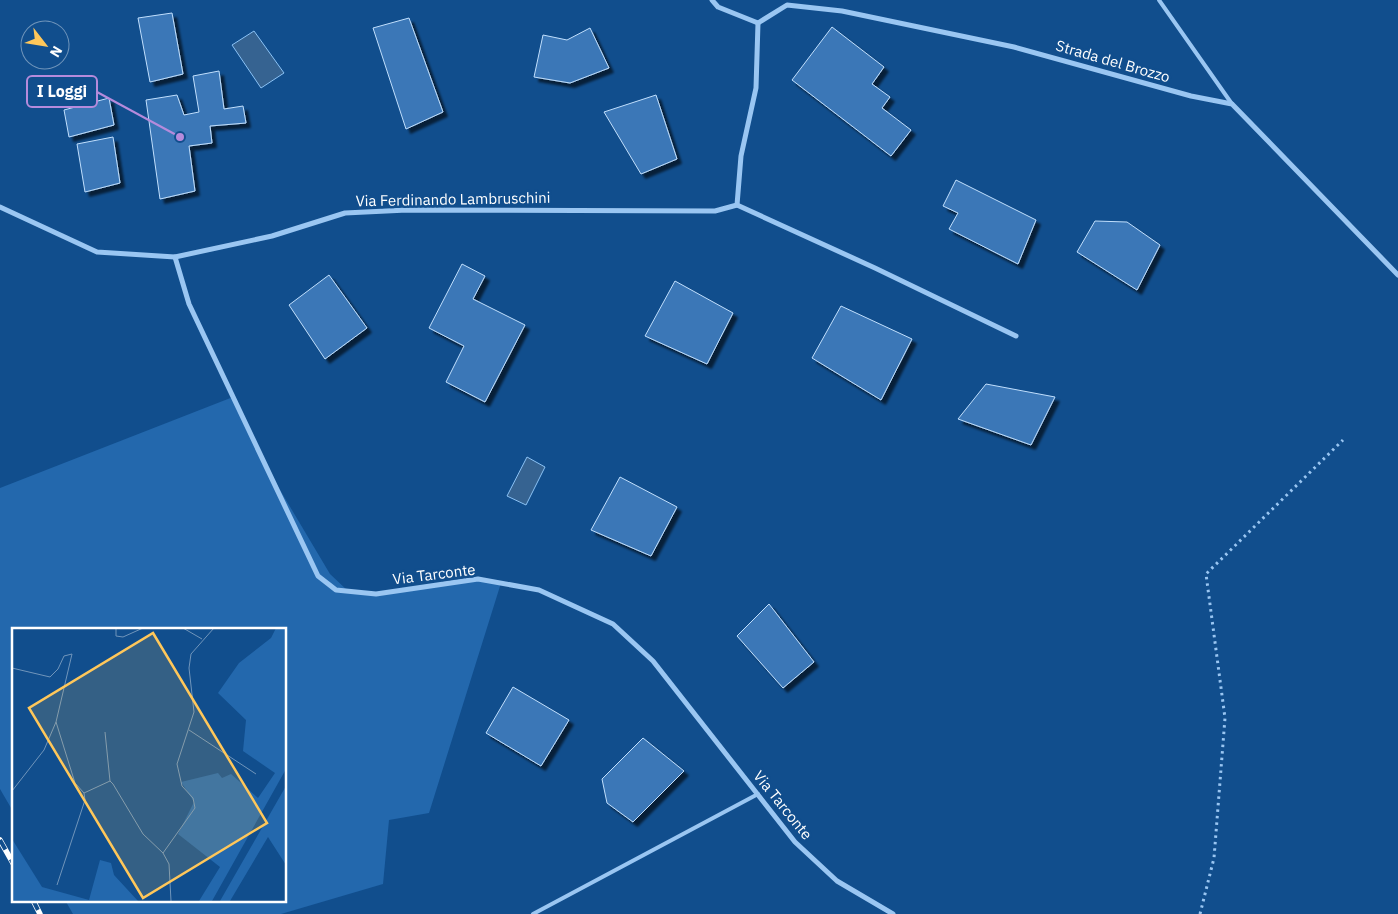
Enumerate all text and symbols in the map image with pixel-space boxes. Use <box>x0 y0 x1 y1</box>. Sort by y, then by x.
north arrow <box>20 20 70 70</box>
street label: Strada del Brozzo <box>1054 36 1172 86</box>
text: N <box>46 43 66 61</box>
callout: I Loggi <box>27 76 97 107</box>
text: I Loggi <box>37 81 87 101</box>
street label: Via Ferdinando Lambruschini <box>355 188 551 210</box>
street label: Via Tarconte <box>392 559 476 589</box>
inset map <box>12 628 286 902</box>
street label: Via Tarconte <box>749 767 817 843</box>

